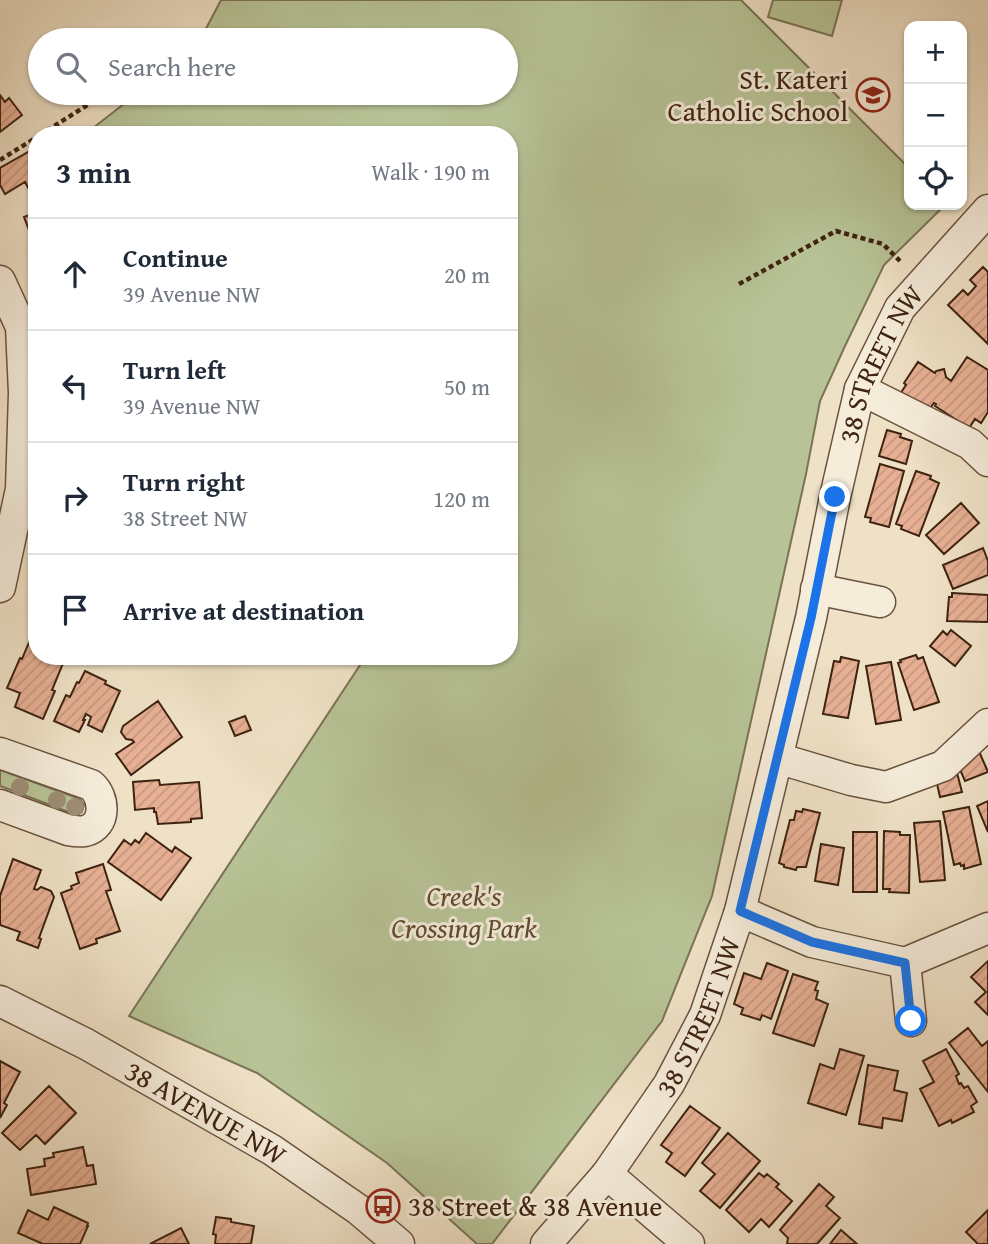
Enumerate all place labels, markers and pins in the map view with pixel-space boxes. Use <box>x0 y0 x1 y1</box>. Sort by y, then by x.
place label: St. Kateri Catholic School <box>668 58 848 131</box>
school or university icon: St. Kateri Catholic School <box>854 76 892 114</box>
place label: 38 Street & 38 Avenue <box>408 1185 662 1226</box>
bus stop icon: 38 Street & 38 Avenue <box>364 1187 402 1225</box>

